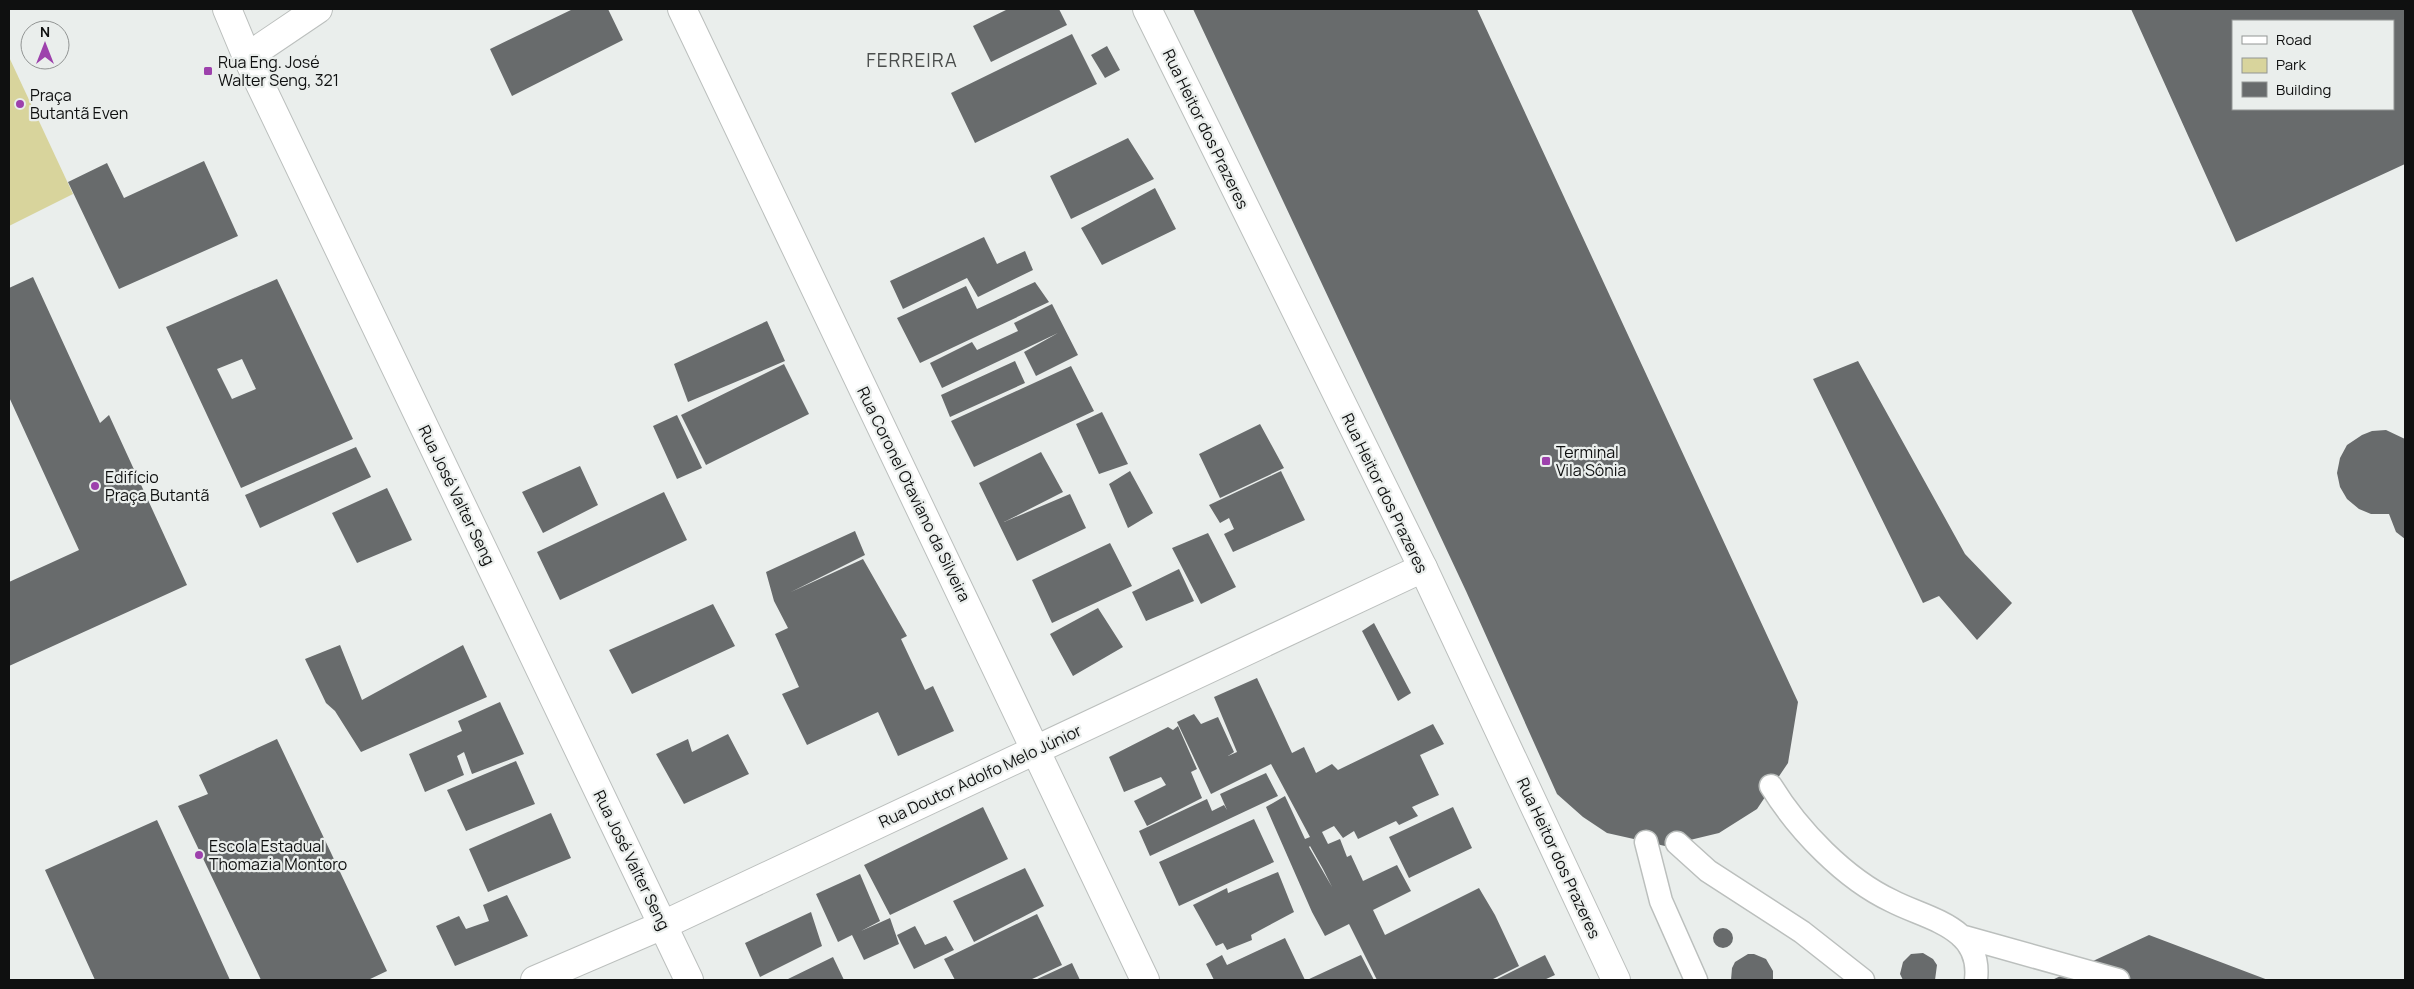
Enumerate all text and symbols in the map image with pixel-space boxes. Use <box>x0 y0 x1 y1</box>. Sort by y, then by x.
north arrow <box>20 20 70 70</box>
legend <box>2232 20 2394 110</box>
text: N <box>40 22 50 41</box>
text: Road <box>2276 29 2312 50</box>
street label: Rua Heitor dos Prazeres <box>1158 45 1254 213</box>
district label: FERREIRA <box>866 47 958 73</box>
place label: Rua Eng. José Walter Seng, 321 <box>218 51 339 91</box>
text: Park <box>2276 54 2306 75</box>
marker: Rua Eng. José Walter Seng, 321 <box>202 65 214 77</box>
text: Building <box>2276 79 2331 100</box>
place label: Praça Butantã Even <box>30 84 128 124</box>
marker: Praça Butantã Even <box>14 98 26 110</box>
street label: Rua Coronel Otaviano da Silveira <box>852 383 976 605</box>
street label: Rua Heitor dos Prazeres <box>1337 409 1433 577</box>
street label: Rua José Valter Seng <box>413 421 501 569</box>
place label: Terminal Vila Sônia <box>1556 441 1626 481</box>
marker: Terminal Vila Sônia <box>1540 455 1552 467</box>
place label: Edifício Praça Butantã <box>105 466 209 506</box>
marker: Edifício Praça Butantã <box>89 480 101 492</box>
street label: Rua Doutor Adolfo Melo Júnior <box>875 719 1085 833</box>
street label: Rua Heitor dos Prazeres <box>1512 774 1606 942</box>
street label: Rua José Valter Seng <box>588 786 676 934</box>
place label: Escola Estadual Thomazia Montoro <box>209 835 347 875</box>
marker: Escola Estadual Thomazia Montoro <box>193 849 205 861</box>

